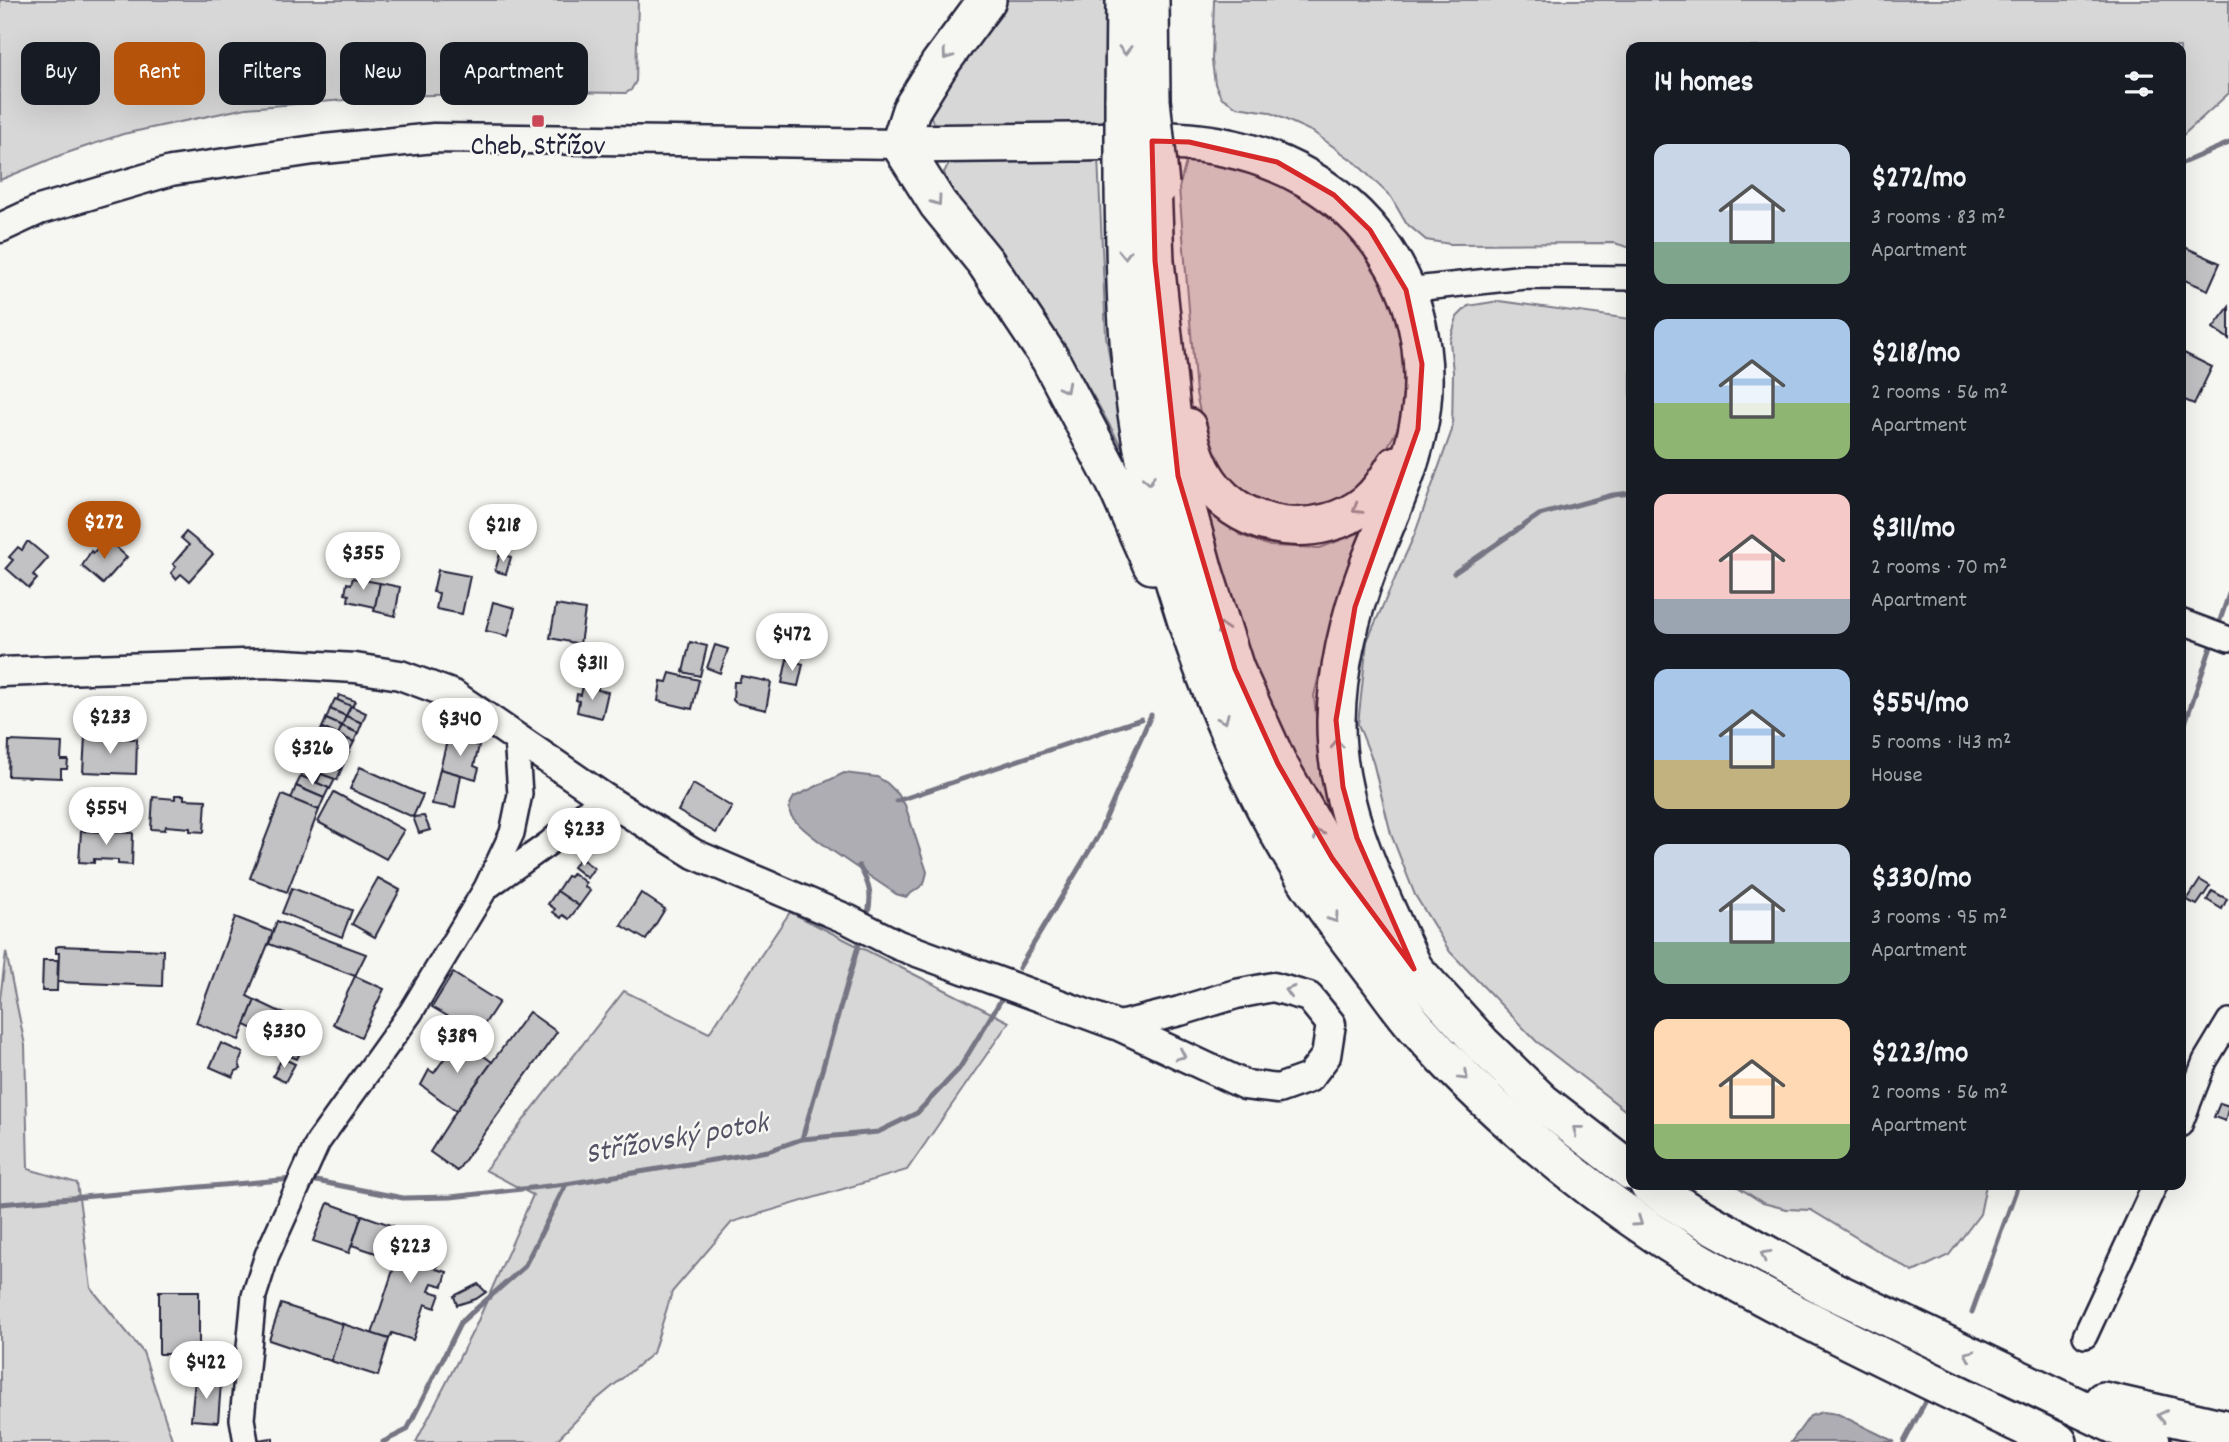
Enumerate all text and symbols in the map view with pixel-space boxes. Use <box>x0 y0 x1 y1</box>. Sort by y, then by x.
chip: Buy <box>21 42 100 105</box>
chip: Rent <box>114 42 205 105</box>
chip: Filters <box>219 42 326 105</box>
chip: New <box>340 42 426 105</box>
chip: Apartment <box>440 42 588 105</box>
one-way arrow <box>1117 45 1133 56</box>
one-way arrow <box>943 47 955 60</box>
text: 14 homes <box>1654 63 1753 106</box>
icon: filters <box>2120 65 2158 103</box>
marker: Cheb, Střížov <box>530 113 546 129</box>
place label: Cheb, Střížov <box>471 129 606 169</box>
text: $272/mo <box>1871 159 1966 202</box>
icon: home <box>1710 172 1794 256</box>
one-way arrow <box>929 193 941 206</box>
text: 3 rooms · 83 m² <box>1871 202 2006 235</box>
text: Apartment <box>1871 235 1967 268</box>
one-way arrow <box>1117 249 1133 259</box>
text: $218/mo <box>1871 334 1960 377</box>
icon: home <box>1710 347 1794 431</box>
text: 2 rooms · 56 m² <box>1871 377 2008 410</box>
one-way arrow <box>1057 381 1071 393</box>
text: Apartment <box>1871 410 1967 443</box>
one-way arrow <box>1140 473 1155 485</box>
one-way arrow <box>1351 501 1364 514</box>
pin: $272 <box>63 502 145 561</box>
pin: $218 <box>462 504 544 564</box>
text: $272 <box>84 507 124 540</box>
text: $311/mo <box>1871 509 1955 552</box>
text: $218 <box>485 510 521 543</box>
icon: home <box>1710 522 1794 606</box>
pin: $355 <box>322 532 404 592</box>
text: $355 <box>341 538 385 571</box>
text: 2 rooms · 70 m² <box>1871 552 2007 585</box>
text: Apartment <box>1871 585 1967 618</box>
pin: $472 <box>751 614 833 673</box>
text: $472 <box>772 619 812 652</box>
one-way arrow <box>1216 623 1230 635</box>
pin: $311 <box>551 642 633 702</box>
text: $311 <box>576 648 608 681</box>
text: $554/mo <box>1871 684 1969 727</box>
pin: $233 <box>69 696 151 756</box>
icon: home <box>1710 697 1794 781</box>
pin: $340 <box>419 698 501 758</box>
text: $233 <box>89 702 131 735</box>
text: $340 <box>438 704 482 737</box>
one-way arrow <box>1216 712 1230 724</box>
text: 5 rooms · 143 m² <box>1871 727 2011 760</box>
pin: $326 <box>271 728 353 787</box>
text: $326 <box>290 733 334 766</box>
one-way arrow <box>1330 738 1345 749</box>
text: House <box>1871 760 1923 793</box>
pin: $554 <box>65 788 147 847</box>
text: $554 <box>85 793 127 826</box>
pin: $233 <box>543 808 625 868</box>
text: $233 <box>563 814 605 847</box>
one-way arrow <box>1313 828 1326 841</box>
text: $330/mo <box>1871 859 1972 902</box>
icon: home <box>1710 872 1794 956</box>
text: 3 rooms · 95 m² <box>1871 902 2007 935</box>
one-way arrow <box>1326 910 1338 923</box>
text: Apartment <box>1871 935 1967 968</box>
one-way arrow <box>1284 985 1296 1000</box>
pin: $330 <box>243 1010 325 1070</box>
text: $330 <box>262 1016 306 1049</box>
pin: $389 <box>416 1016 498 1075</box>
text: $389 <box>436 1021 478 1054</box>
text: $223/mo <box>1871 1034 1968 1077</box>
one-way arrow <box>1173 1047 1186 1061</box>
icon: home <box>1710 1047 1794 1131</box>
one-way arrow <box>1455 1067 1468 1080</box>
text: 2 rooms · 56 m² <box>1871 1077 2008 1110</box>
water label: Střížovský potok <box>582 1103 774 1178</box>
text: Apartment <box>1871 1110 1967 1143</box>
one-way arrow <box>1572 1125 1585 1138</box>
one-way arrow <box>1630 1214 1643 1226</box>
pin: $223 <box>369 1226 451 1285</box>
text: $223 <box>389 1231 431 1264</box>
one-way arrow <box>1759 1250 1772 1263</box>
pin: $422 <box>165 1342 247 1401</box>
text: $422 <box>185 1347 227 1380</box>
one-way arrow <box>1964 1349 1976 1363</box>
one-way arrow <box>2156 1410 2168 1425</box>

